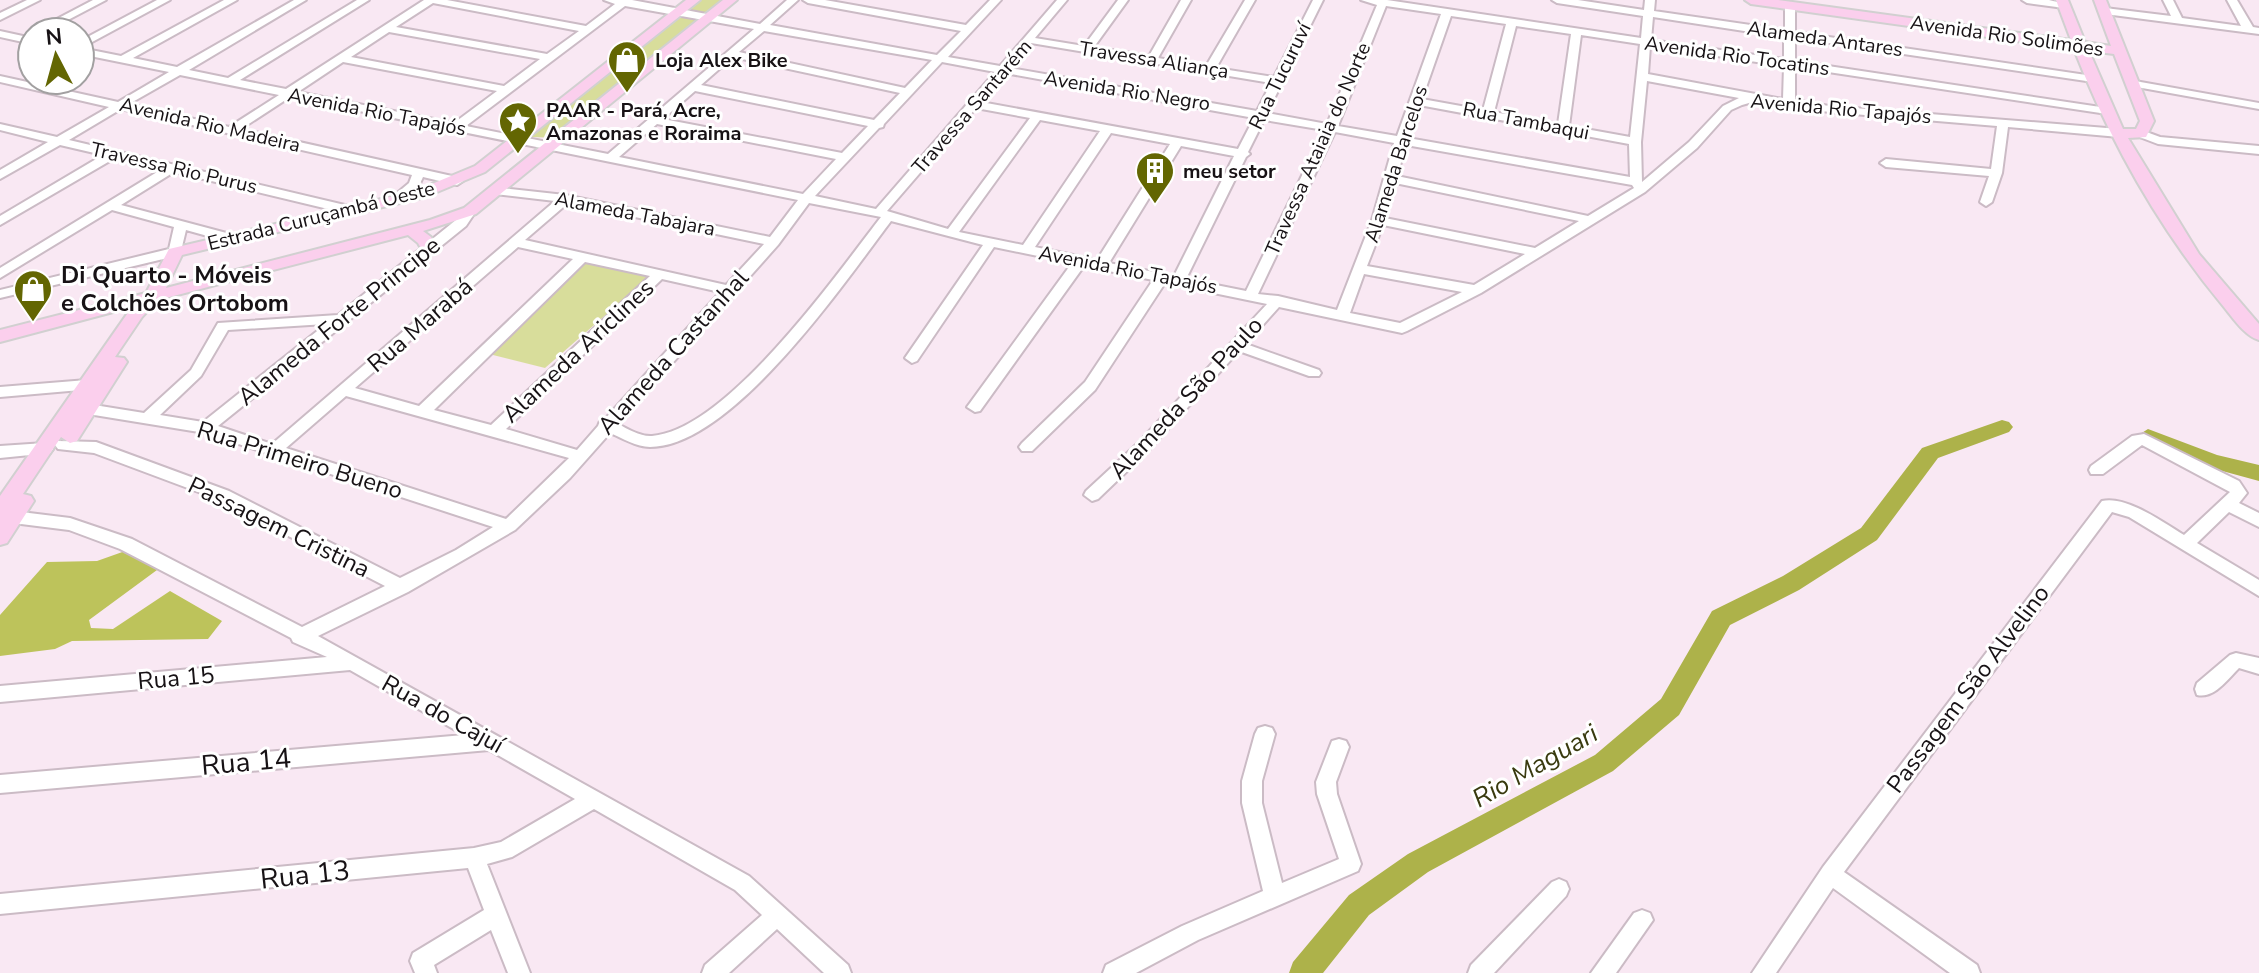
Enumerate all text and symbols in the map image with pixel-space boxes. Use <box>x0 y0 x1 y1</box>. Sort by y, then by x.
street label: Avenida Rio Solimões <box>1909 9 2105 63</box>
street label: Alameda Antares <box>1745 15 1905 63</box>
north arrow <box>16 16 96 96</box>
street label: Rua Tucuruví <box>1242 17 1318 134</box>
text: N <box>44 21 64 53</box>
street label: Avenida Rio Tocatins <box>1643 30 1831 82</box>
street label: Travessa Santarém <box>906 34 1038 180</box>
street label: Travessa Aliança <box>1077 35 1231 85</box>
street label: Travessa Ataiaia do Norte <box>1259 38 1377 260</box>
shop icon: Loja Alex Bike <box>606 39 648 94</box>
place label: Loja Alex Bike <box>655 47 788 74</box>
street label: Avenida Rio Negro <box>1042 65 1212 117</box>
street label: Avenida Rio Tapajós <box>285 81 469 143</box>
street label: Alameda Barcelos <box>1358 82 1434 246</box>
street label: Avenida Rio Tapajós <box>1749 88 1933 130</box>
street label: Avenida Rio Madeira <box>117 91 303 159</box>
street label: Rua Tambaqui <box>1460 96 1592 146</box>
place label: PAAR - Pará, Acre, Amazonas e Roraima <box>546 97 741 147</box>
place icon: PAAR - Pará, Acre, Amazonas e Roraima <box>497 100 539 155</box>
street label: Travessa Rio Purus <box>88 136 260 200</box>
building icon: meu setor <box>1134 150 1176 205</box>
place label: meu setor <box>1183 158 1276 185</box>
street label: Estrada Curuçambá Oeste <box>205 175 437 257</box>
street label: Alameda Tabajara <box>553 185 717 243</box>
street label: Alameda Forte Principe <box>231 229 447 413</box>
street label: Avenida Rio Tapajós <box>1036 239 1220 301</box>
place label: Di Quarto - Móveis e Colchões Ortobom <box>61 259 289 319</box>
street label: Alameda Castanhal <box>590 263 756 441</box>
shop icon: Di Quarto - Móveis e Colchões Ortobom <box>12 268 54 323</box>
street label: Rua Marabá <box>361 270 479 380</box>
street label: Alameda Ariclines <box>495 272 661 430</box>
street label: Alameda São Paulo <box>1102 310 1270 486</box>
street label: Rua Primeiro Bueno <box>193 413 407 507</box>
street label: Passagem Cristina <box>183 469 375 585</box>
street label: Passagem São Alvelino <box>1879 578 2057 800</box>
street label: Rua 15 <box>136 659 216 697</box>
street label: Rua do Cajuí <box>376 667 511 761</box>
water label: Rio Maguari <box>1466 715 1605 816</box>
street label: Rua 14 <box>199 739 293 785</box>
street label: Rua 13 <box>258 851 352 899</box>

